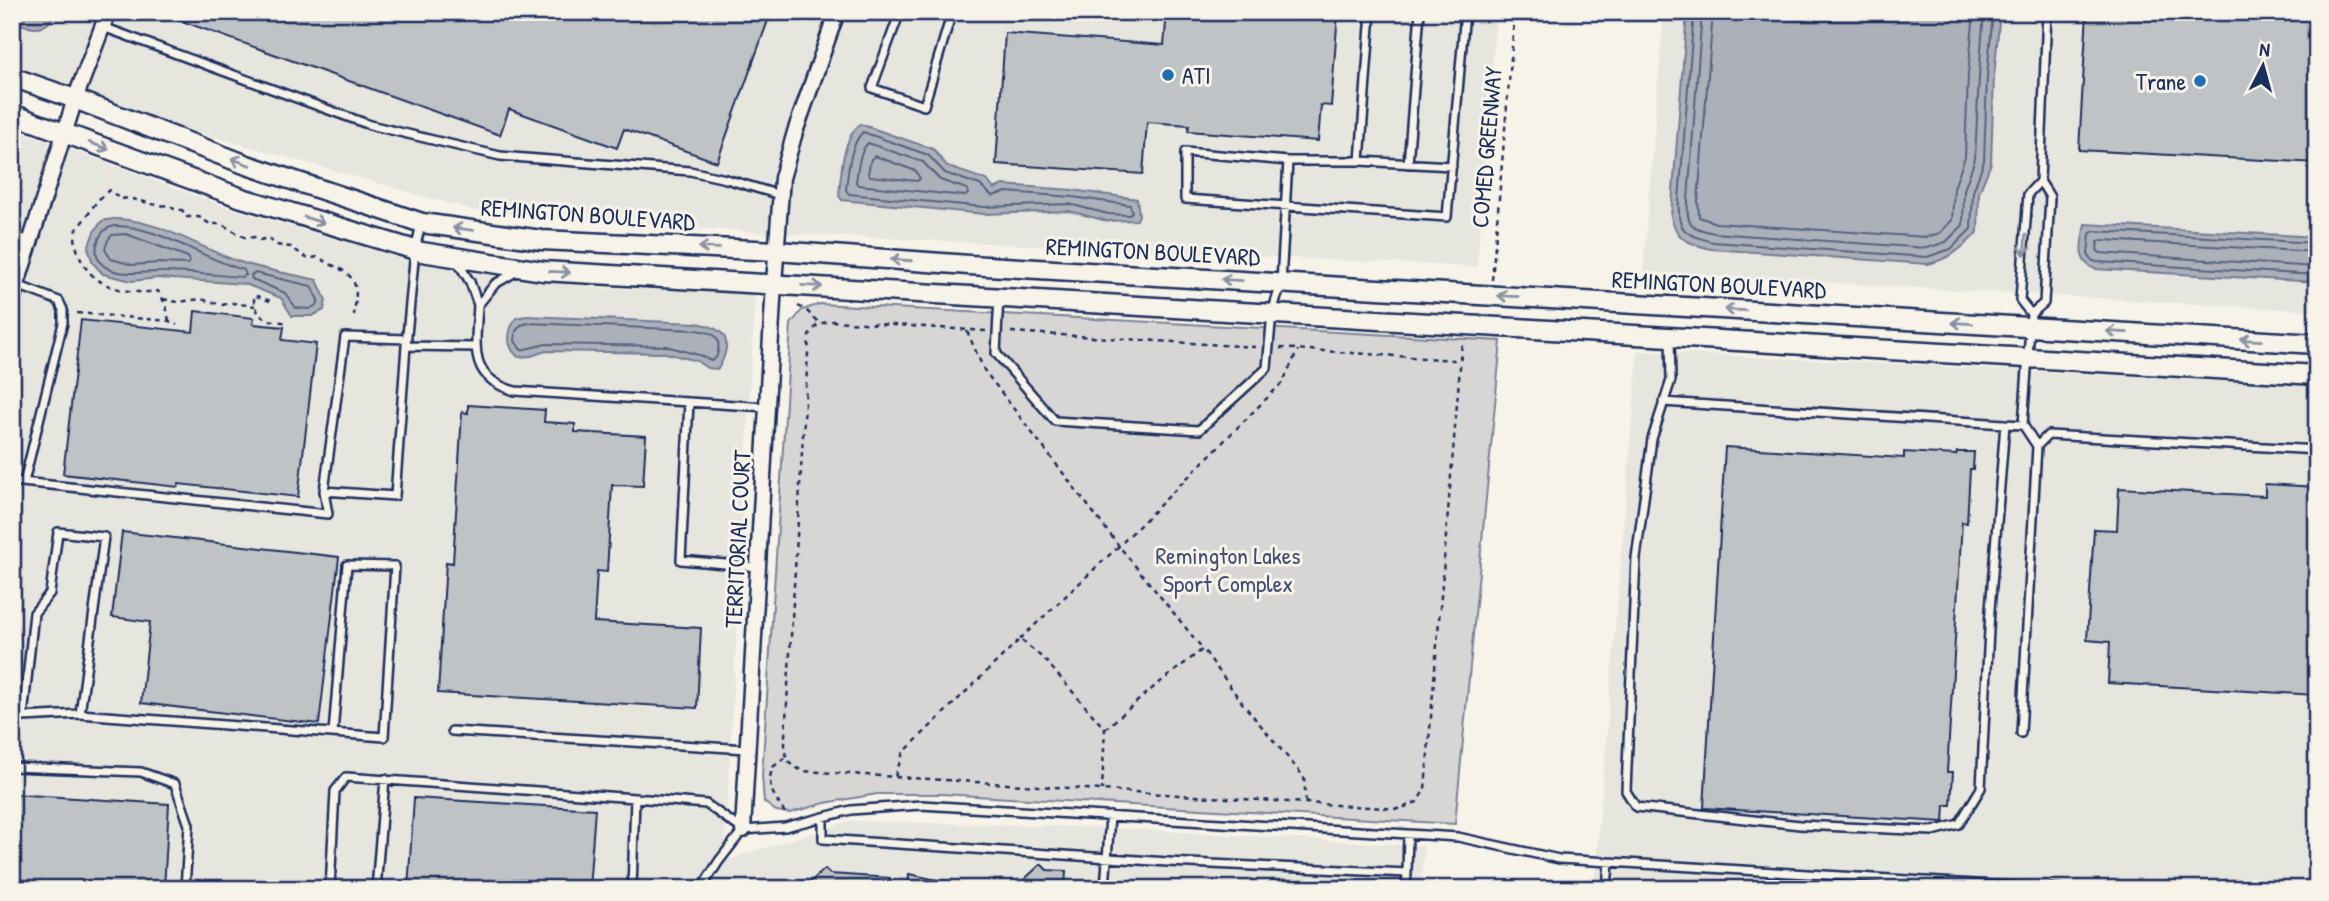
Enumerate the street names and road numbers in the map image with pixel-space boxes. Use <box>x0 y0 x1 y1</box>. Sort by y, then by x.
street label: COMED GREENWAY <box>1463 65 1509 229</box>
street label: REMINGTON BOULEVARD <box>480 191 697 237</box>
street label: REMINGTON BOULEVARD <box>1045 229 1261 273</box>
street label: REMINGTON BOULEVARD <box>1611 262 1827 306</box>
street label: TERRITORIAL COURT <box>716 448 758 629</box>

